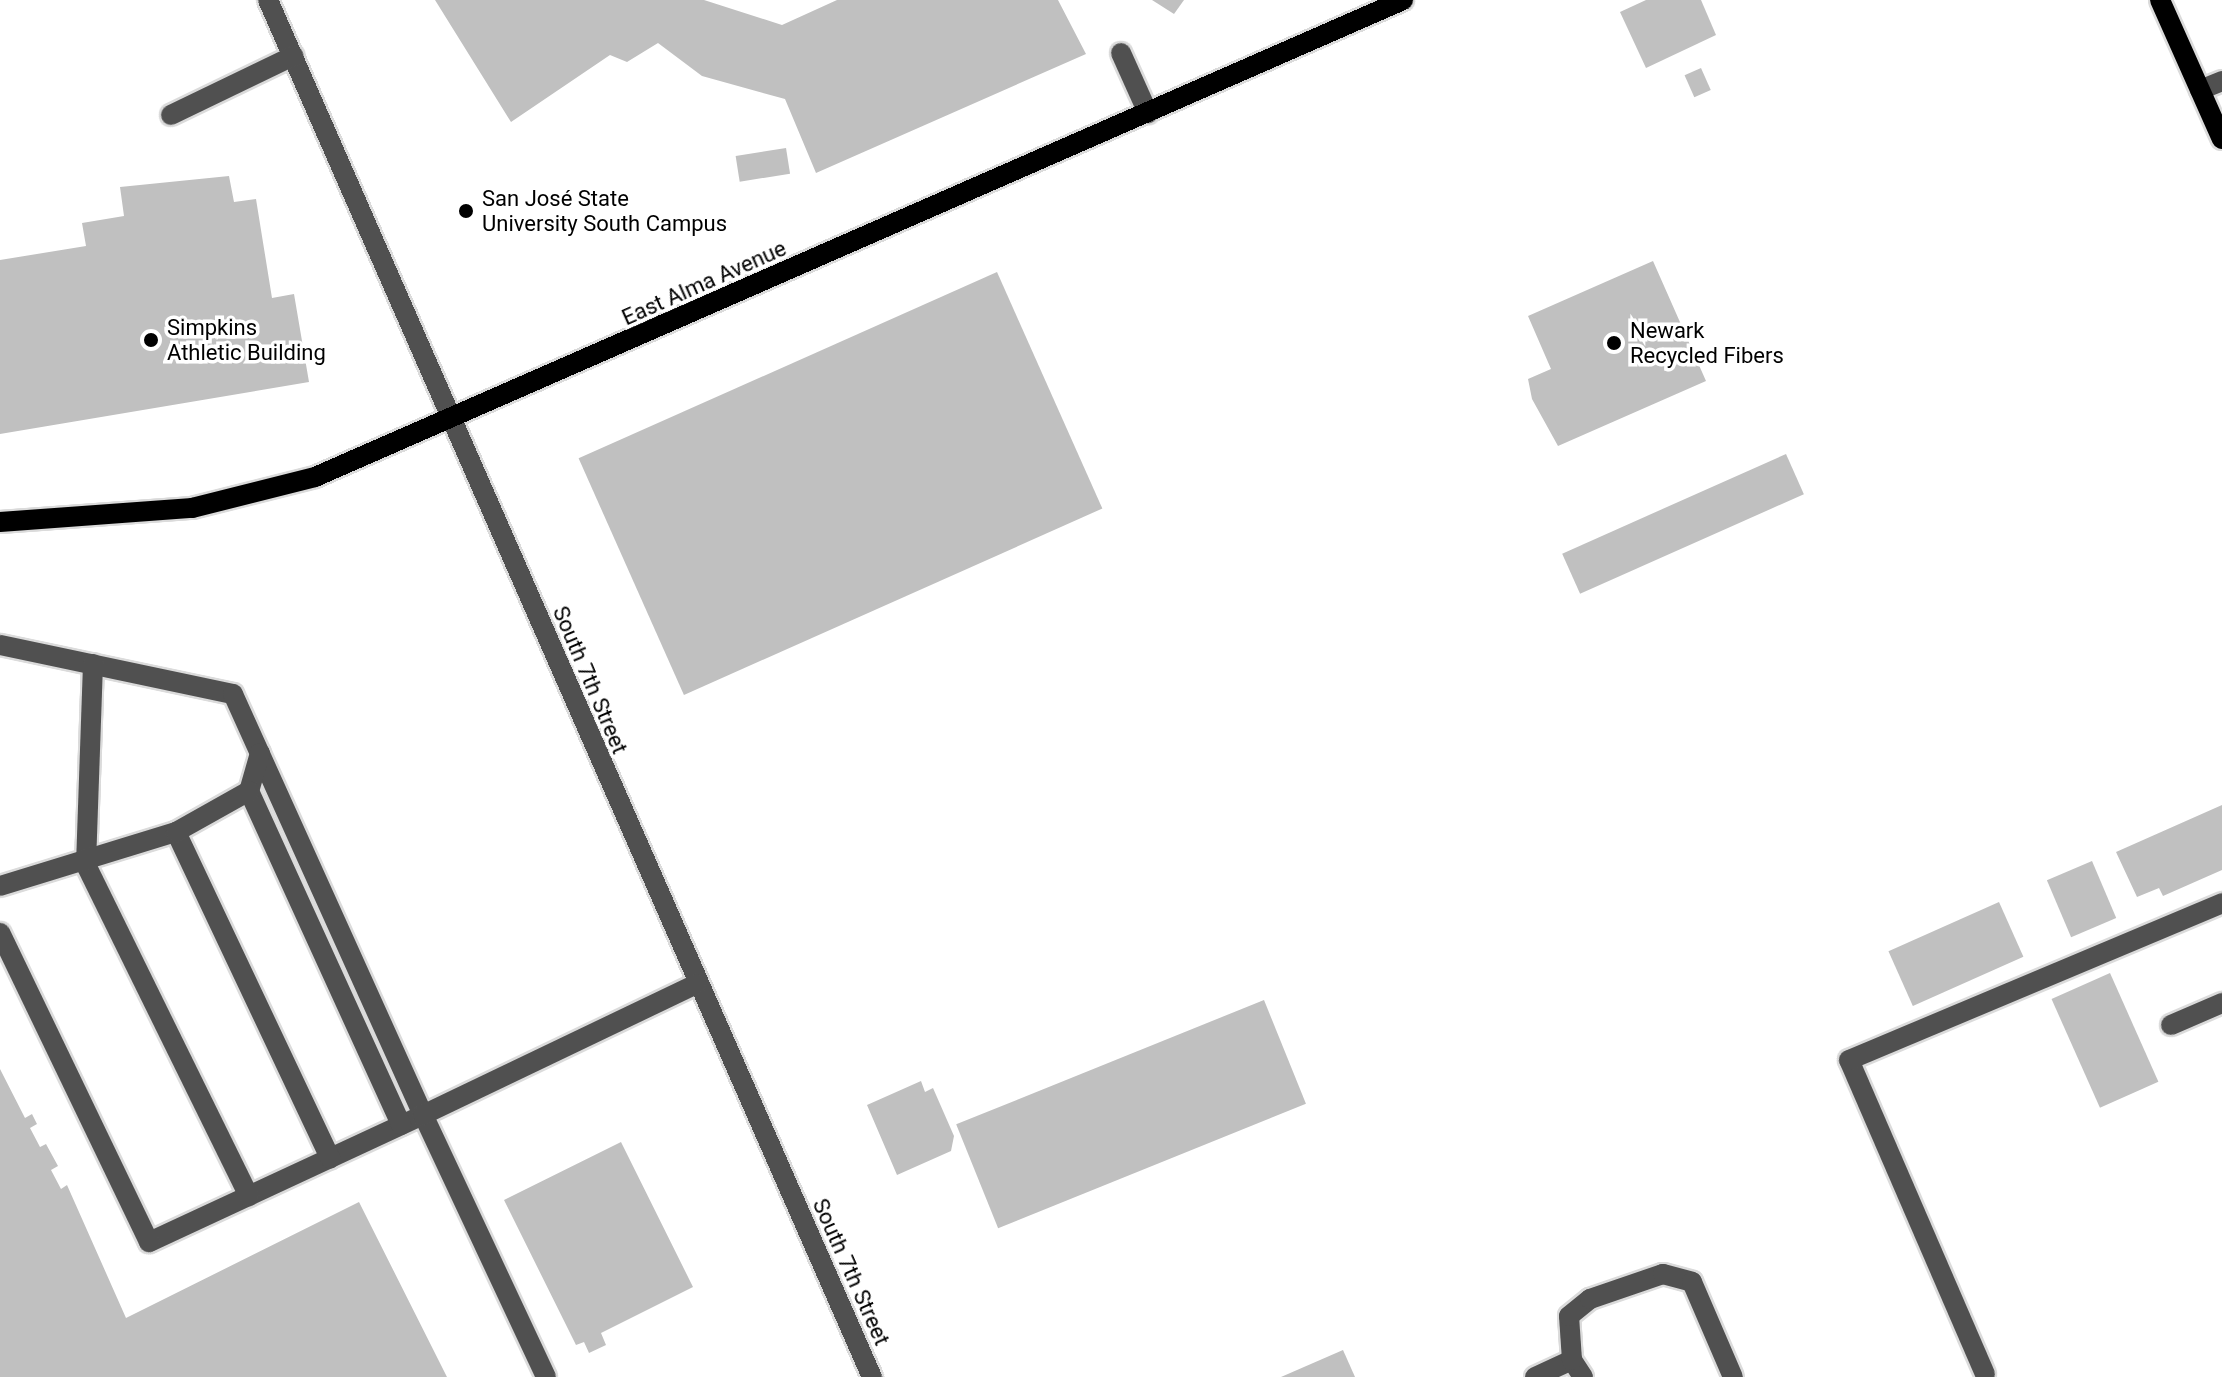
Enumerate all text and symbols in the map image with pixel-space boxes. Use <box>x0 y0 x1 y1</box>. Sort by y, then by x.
place label: San José State University South Campus <box>482 185 727 236</box>
marker: San José State University South Campus <box>457 202 475 220</box>
street label: East Alma Avenue <box>618 235 790 331</box>
place label: Simpkins Athletic Building <box>167 314 326 366</box>
place label: Newark Recycled Fibers <box>1630 317 1784 368</box>
marker: Simpkins Athletic Building <box>142 331 160 349</box>
marker: Newark Recycled Fibers <box>1605 334 1623 352</box>
street label: South 7th Street <box>547 602 633 758</box>
street label: South 7th Street <box>807 1195 895 1349</box>

